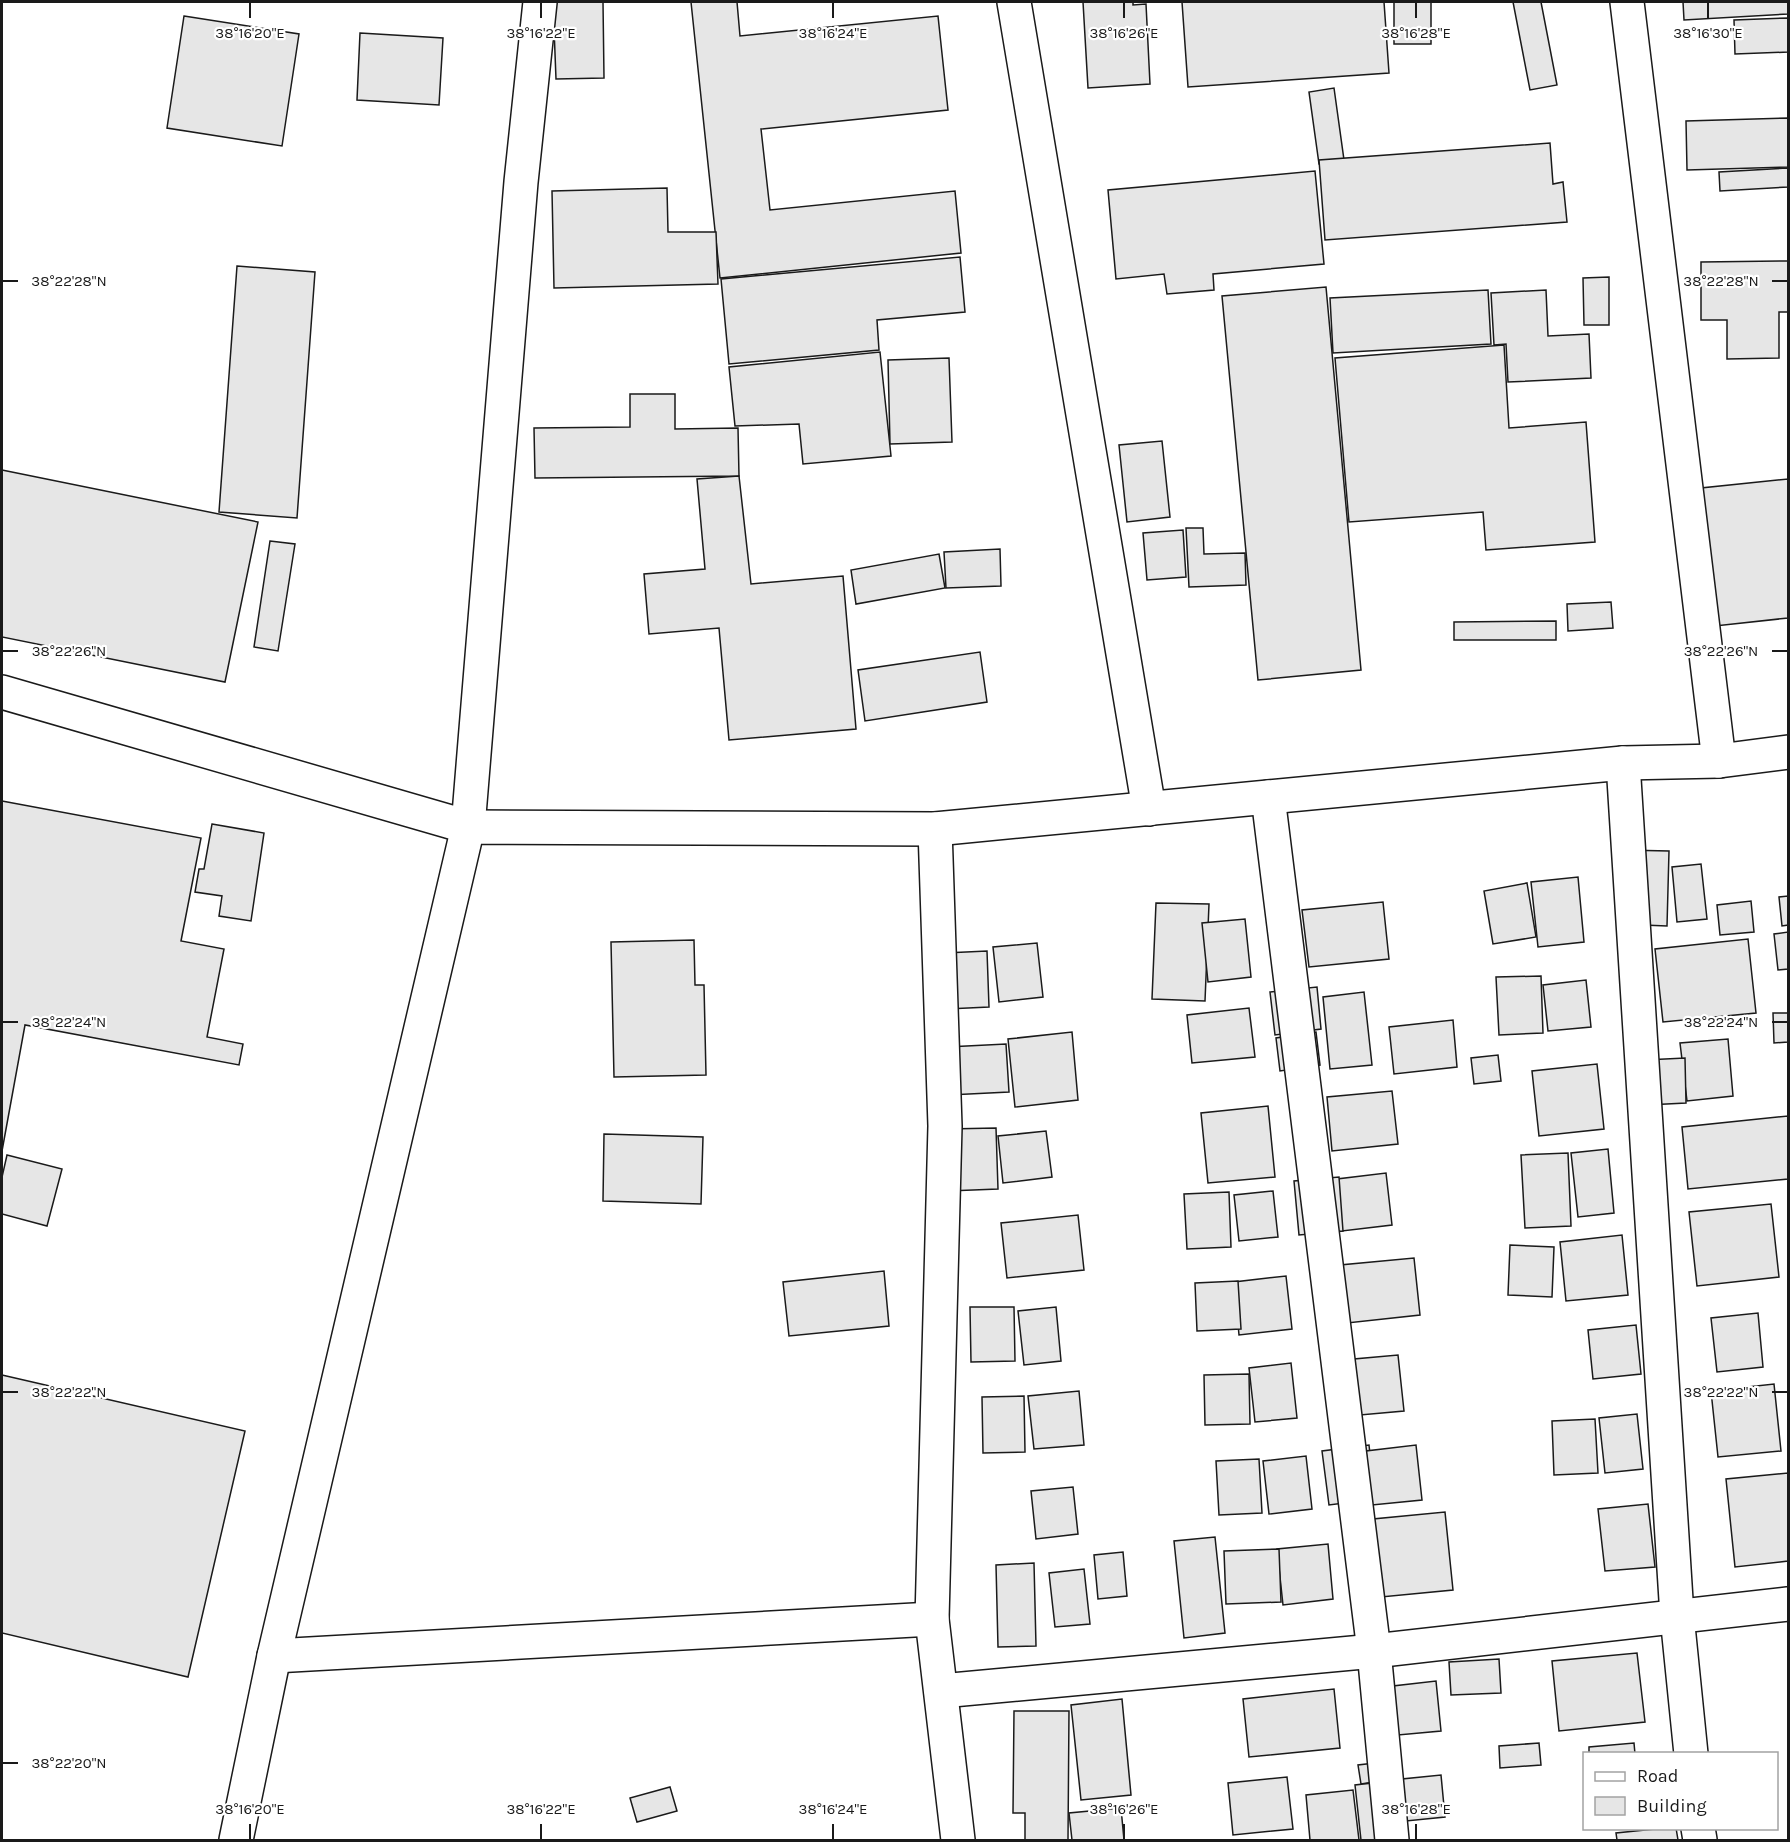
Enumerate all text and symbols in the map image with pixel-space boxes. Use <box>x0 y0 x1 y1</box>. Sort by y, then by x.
text: 38°16'20"E <box>215 24 285 42</box>
text: 38°16'22"E <box>506 24 576 42</box>
text: 38°16'24"E <box>799 24 867 42</box>
text: 38°16'26"E <box>1089 24 1159 42</box>
text: 38°16'28"E <box>1381 24 1451 42</box>
text: 38°16'30"E <box>1673 24 1743 42</box>
text: 38°22'28"N <box>31 272 107 290</box>
text: 38°22'28"N <box>1683 272 1759 290</box>
text: 38°22'26"N <box>32 642 106 660</box>
text: 38°22'26"N <box>1684 642 1758 660</box>
text: 38°22'24"N <box>32 1013 106 1031</box>
text: 38°22'24"N <box>1684 1013 1758 1031</box>
text: 38°22'22"N <box>32 1383 106 1401</box>
text: 38°22'22"N <box>1684 1383 1758 1401</box>
legend <box>1583 1752 1778 1830</box>
text: 38°22'20"N <box>31 1754 107 1772</box>
text: Road <box>1637 1765 1678 1787</box>
text: Building <box>1637 1795 1707 1817</box>
text: 38°16'20"E <box>215 1800 285 1818</box>
text: 38°16'22"E <box>506 1800 576 1818</box>
text: 38°16'24"E <box>799 1800 867 1818</box>
text: 38°16'26"E <box>1089 1800 1159 1818</box>
text: 38°16'28"E <box>1381 1800 1451 1818</box>

